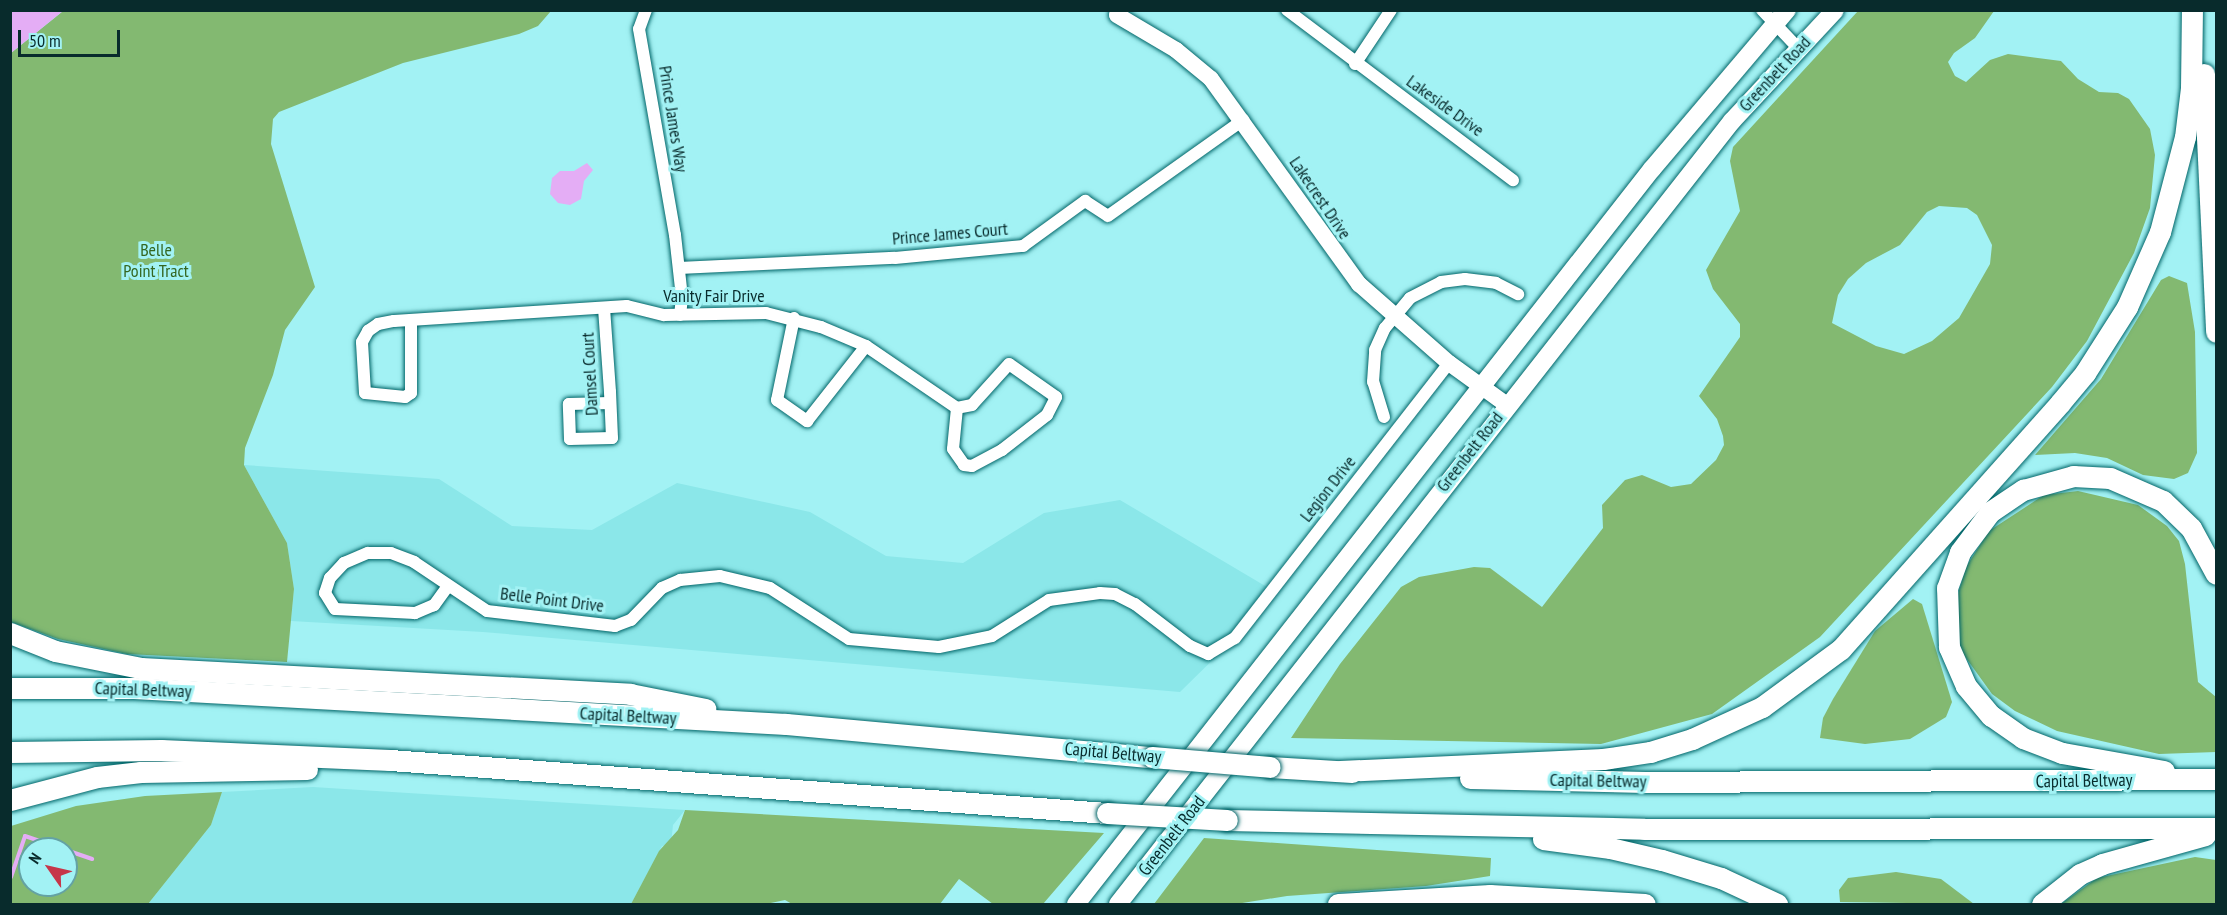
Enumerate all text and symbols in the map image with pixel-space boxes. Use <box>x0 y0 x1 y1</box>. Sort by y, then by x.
scale bar <box>21 18 123 56</box>
text: 50 m <box>29 29 61 52</box>
street label: Greenbelt Road <box>1735 32 1815 116</box>
street label: Prince James Way <box>654 64 692 174</box>
street label: Lakeside Drive <box>1402 71 1488 141</box>
street label: Lakecrest Drive <box>1285 153 1355 243</box>
street label: Prince James Court <box>891 218 1009 250</box>
park label: Belle Point Tract <box>123 240 189 282</box>
street label: Vanity Fair Drive <box>663 285 765 307</box>
street label: Damsel Court <box>577 332 603 416</box>
street label: Greenbelt Road <box>1432 408 1508 496</box>
street label: Legion Drive <box>1296 452 1360 526</box>
street label: Belle Point Drive <box>499 583 605 617</box>
street label: Capital Beltway <box>94 678 192 702</box>
street label: Capital Beltway <box>579 703 677 729</box>
street label: Capital Beltway <box>1064 738 1162 768</box>
street label: Capital Beltway <box>1549 769 1647 793</box>
street label: Capital Beltway <box>2035 769 2133 793</box>
street label: Greenbelt Road <box>1134 792 1210 880</box>
north arrow <box>18 837 78 897</box>
text: N <box>24 849 45 867</box>

